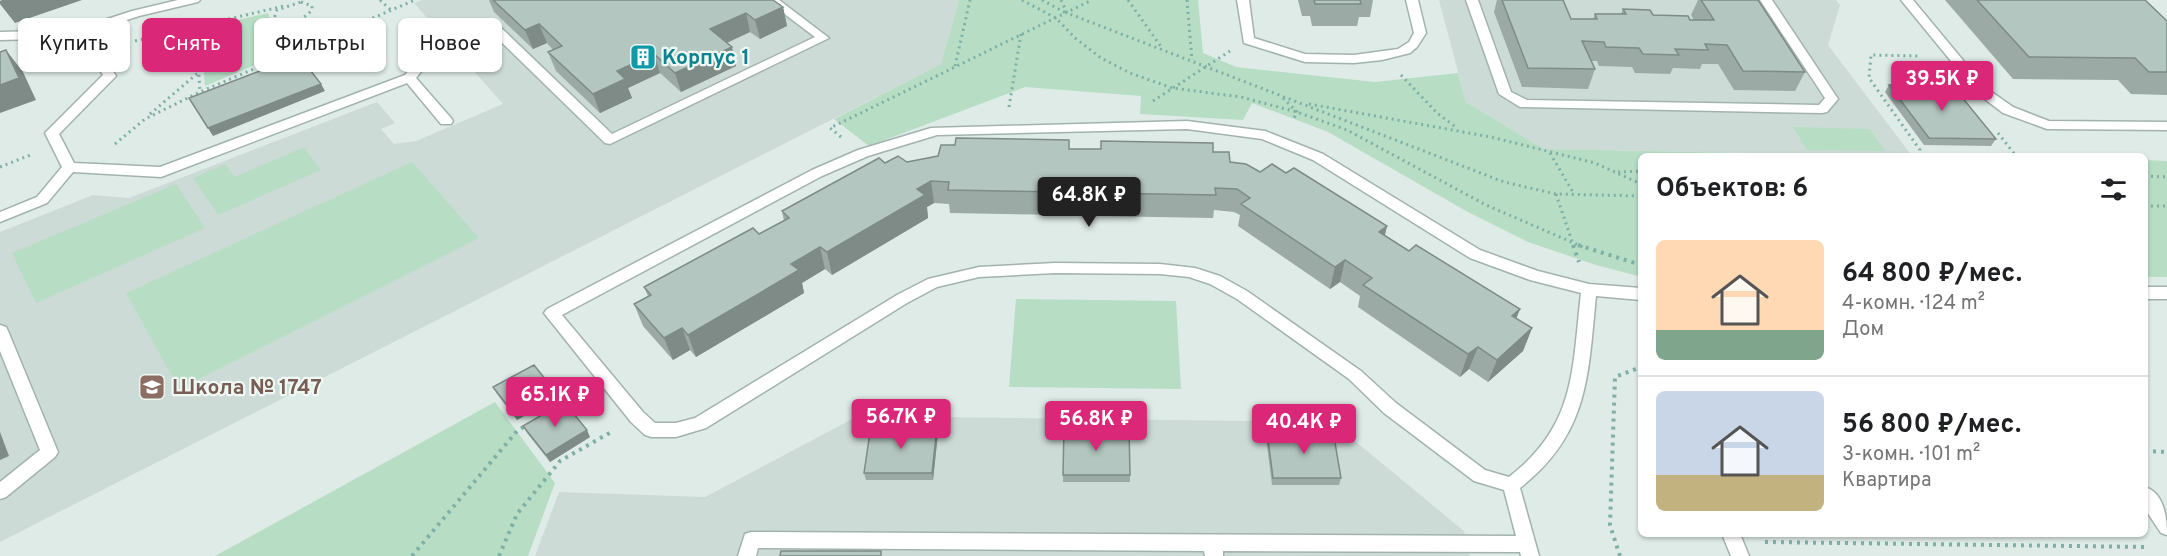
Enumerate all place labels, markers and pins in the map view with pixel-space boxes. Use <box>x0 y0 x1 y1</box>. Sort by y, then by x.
building icon: Корпус 1 <box>628 42 658 72</box>
place label: Корпус 1 <box>662 45 750 72</box>
pin: 39.5K ₽ <box>1887 61 1997 112</box>
pin: 64.8K ₽ <box>1034 177 1144 228</box>
school or university icon: Школа № 1747 <box>137 372 167 402</box>
place label: Школа № 1747 <box>172 375 322 402</box>
pin: 65.1K ₽ <box>500 377 610 428</box>
pin: 56.7K ₽ <box>846 399 956 450</box>
pin: 56.8K ₽ <box>1041 401 1151 452</box>
pin: 40.4K ₽ <box>1249 404 1359 455</box>

